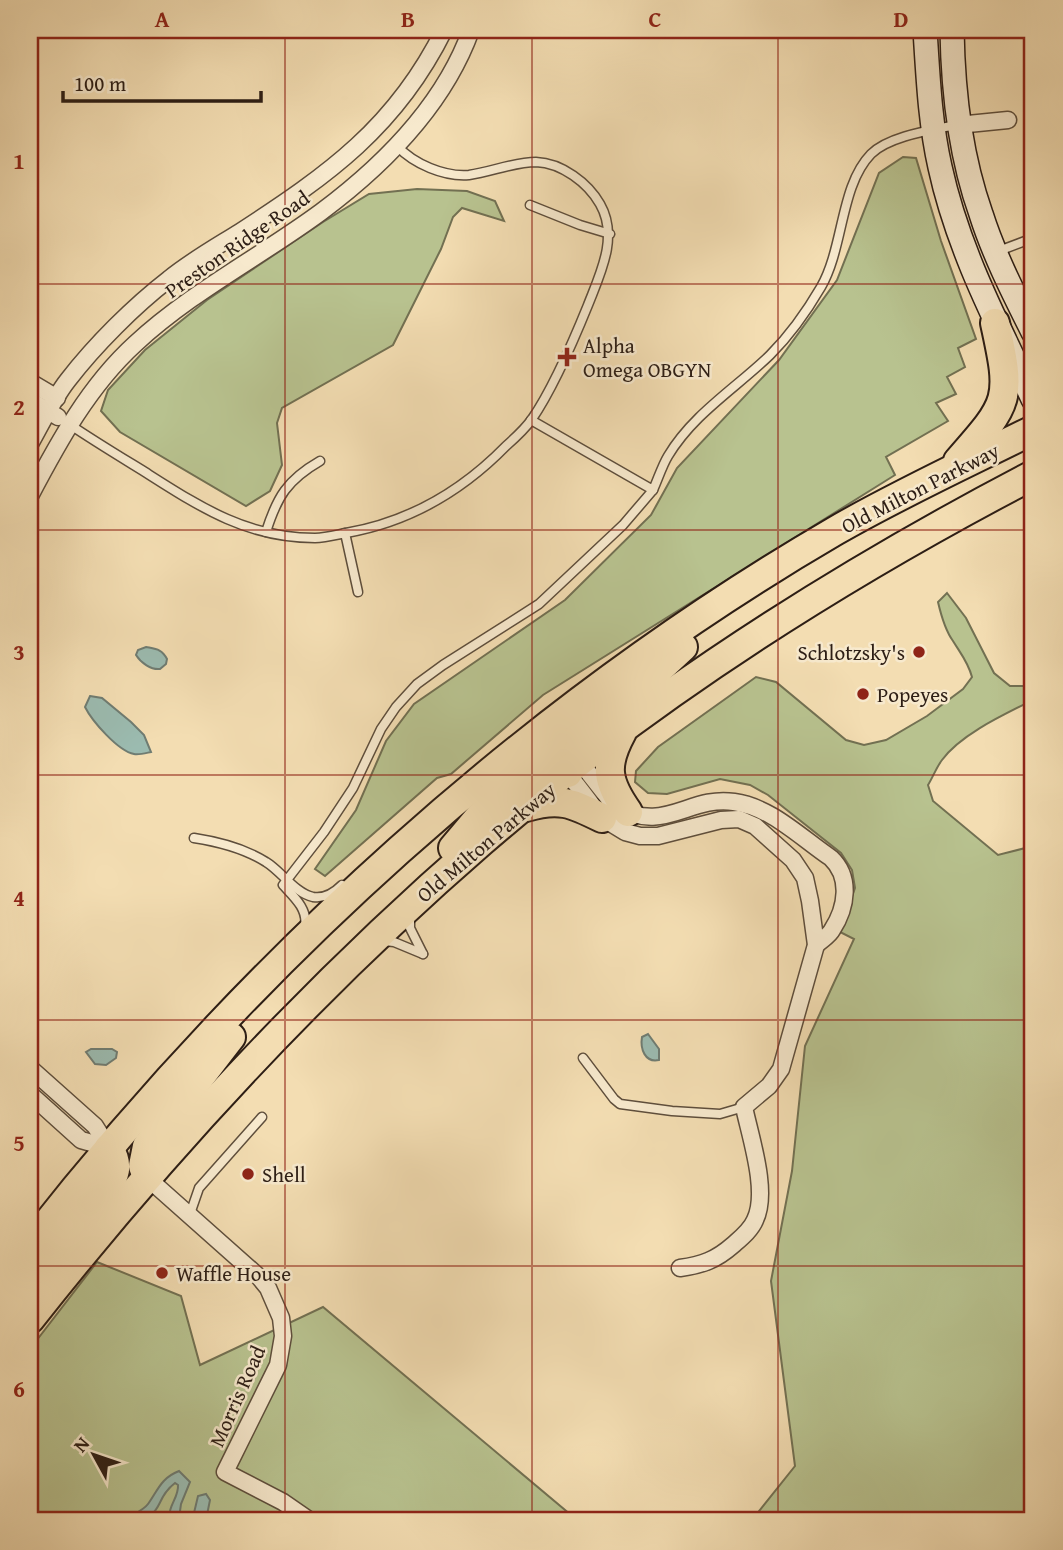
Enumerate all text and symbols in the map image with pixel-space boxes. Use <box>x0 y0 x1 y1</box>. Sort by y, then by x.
text: A <box>155 2 170 35</box>
text: B <box>401 2 415 35</box>
text: C <box>648 2 662 35</box>
text: D <box>894 2 909 35</box>
scale bar <box>63 60 261 104</box>
text: 100 m <box>74 68 126 99</box>
text: 1 <box>13 144 25 177</box>
street label: Preston Ridge Road <box>158 182 316 306</box>
place label: Alpha Omega OBGYN <box>583 330 711 385</box>
marker: Alpha Omega OBGYN <box>557 347 577 367</box>
text: 2 <box>13 390 25 423</box>
street label: Old Milton Parkway <box>836 435 1005 541</box>
text: 3 <box>13 635 25 668</box>
place label: Schlotzsky's <box>798 637 905 668</box>
marker: Schlotzsky's <box>911 644 927 660</box>
place label: Popeyes <box>877 679 948 710</box>
marker: Popeyes <box>855 686 871 702</box>
street label: Old Milton Parkway <box>410 774 563 910</box>
text: 4 <box>13 881 25 914</box>
text: 5 <box>13 1126 25 1159</box>
place label: Shell <box>262 1159 306 1190</box>
marker: Shell <box>240 1166 256 1182</box>
place label: Waffle House <box>176 1258 291 1289</box>
marker: Waffle House <box>154 1265 170 1281</box>
street label: Morris Road <box>201 1340 273 1452</box>
text: 6 <box>13 1372 25 1405</box>
north arrow <box>60 1420 130 1490</box>
text: N <box>66 1430 96 1458</box>

